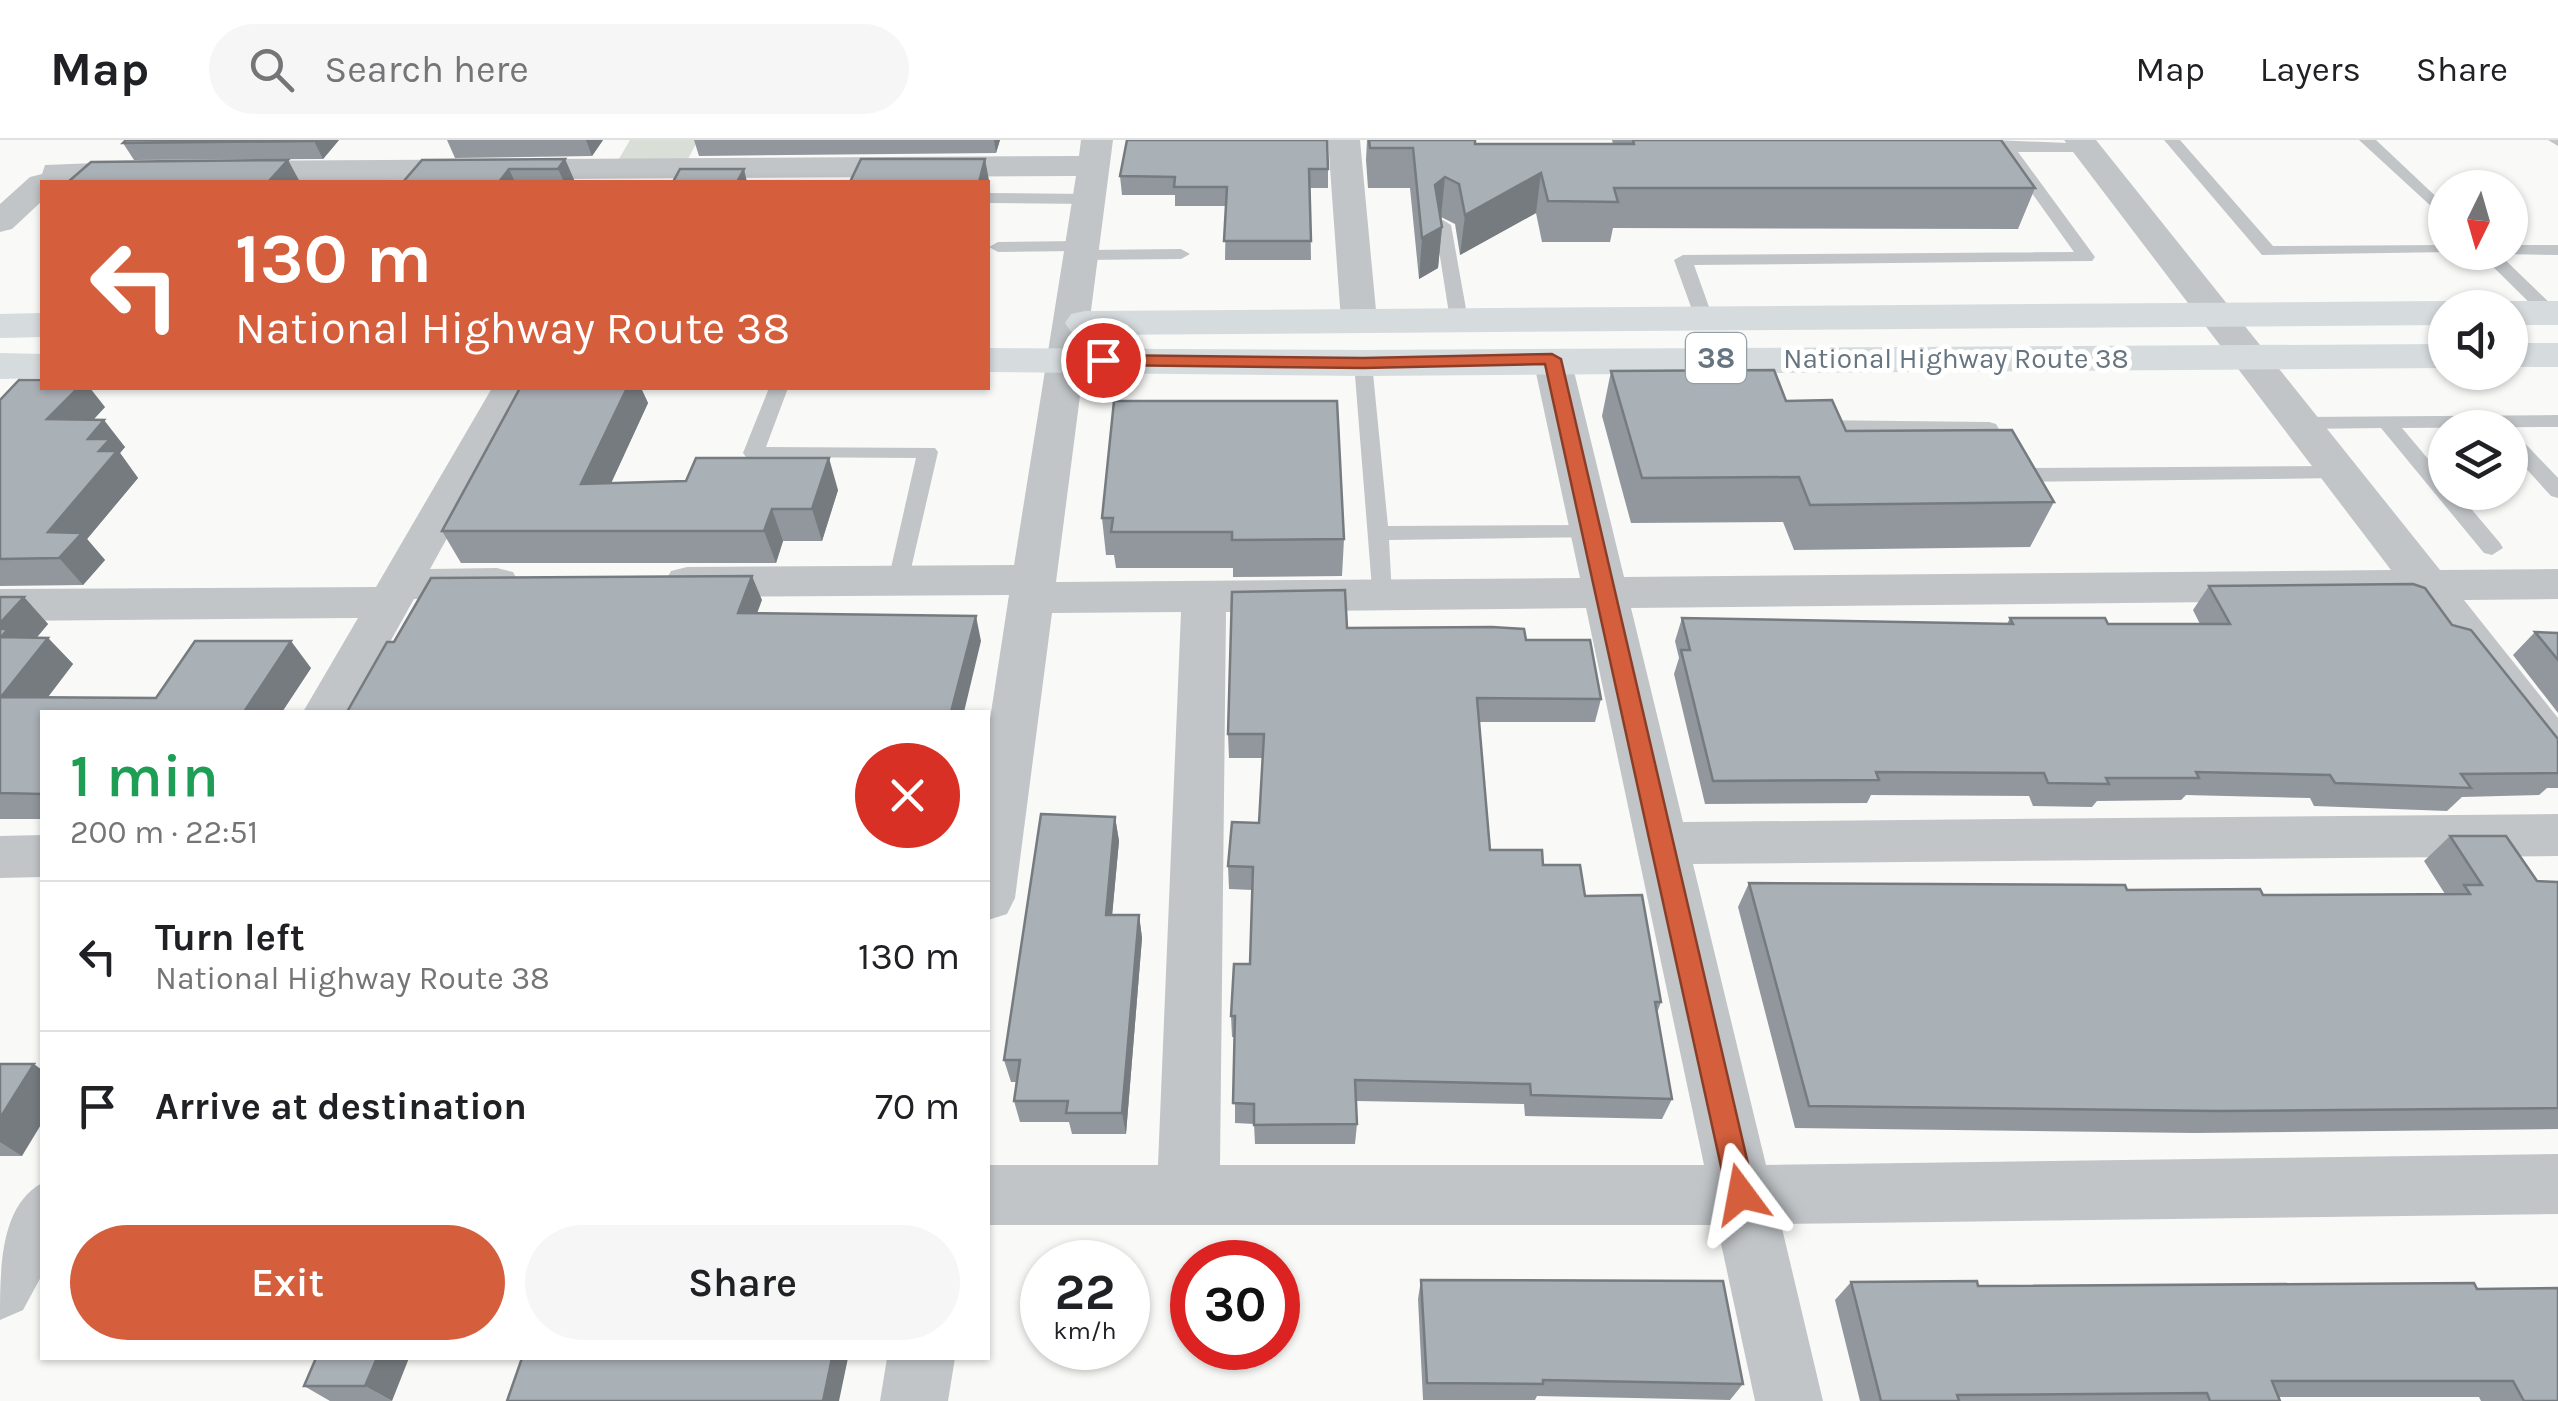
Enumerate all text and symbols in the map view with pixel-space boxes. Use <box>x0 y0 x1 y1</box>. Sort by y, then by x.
search box <box>209 24 909 114</box>
text: Map <box>50 41 149 97</box>
icon: search <box>244 42 299 97</box>
text: Search here <box>324 47 529 92</box>
text: Map <box>2135 49 2205 90</box>
text: Layers <box>2260 49 2361 90</box>
text: Share <box>2416 49 2508 90</box>
north arrow <box>2428 170 2528 270</box>
map controls <box>2428 170 2528 510</box>
text: 130 m <box>235 218 432 300</box>
icon: left <box>70 220 200 350</box>
button: sound <box>2428 290 2528 390</box>
text: National Highway Route 38 <box>235 302 790 354</box>
pin <box>1061 318 1146 403</box>
icon: arrive <box>1076 333 1131 388</box>
road number: 38 <box>1686 333 1746 383</box>
street label: National Highway Route 38 <box>1783 342 2129 375</box>
button: layers <box>2428 410 2528 510</box>
text: 1 min <box>70 741 219 811</box>
button: close <box>855 743 960 848</box>
text: 200 m · 22:51 <box>70 814 258 851</box>
text: Turn left <box>155 915 305 960</box>
icon: left <box>70 929 125 984</box>
text: 130 m <box>858 934 960 979</box>
text: National Highway Route 38 <box>155 960 550 997</box>
icon: arrive <box>70 1079 125 1134</box>
text: Arrive at destination <box>155 1084 527 1129</box>
text: 70 m <box>875 1084 960 1129</box>
position arrow <box>1689 1142 1793 1246</box>
button: Exit <box>70 1225 505 1340</box>
button: Share <box>525 1225 960 1340</box>
speed limit sign: 30 <box>1170 1240 1300 1370</box>
text: 22 <box>1055 1263 1115 1322</box>
text: km/h <box>1053 1316 1117 1345</box>

